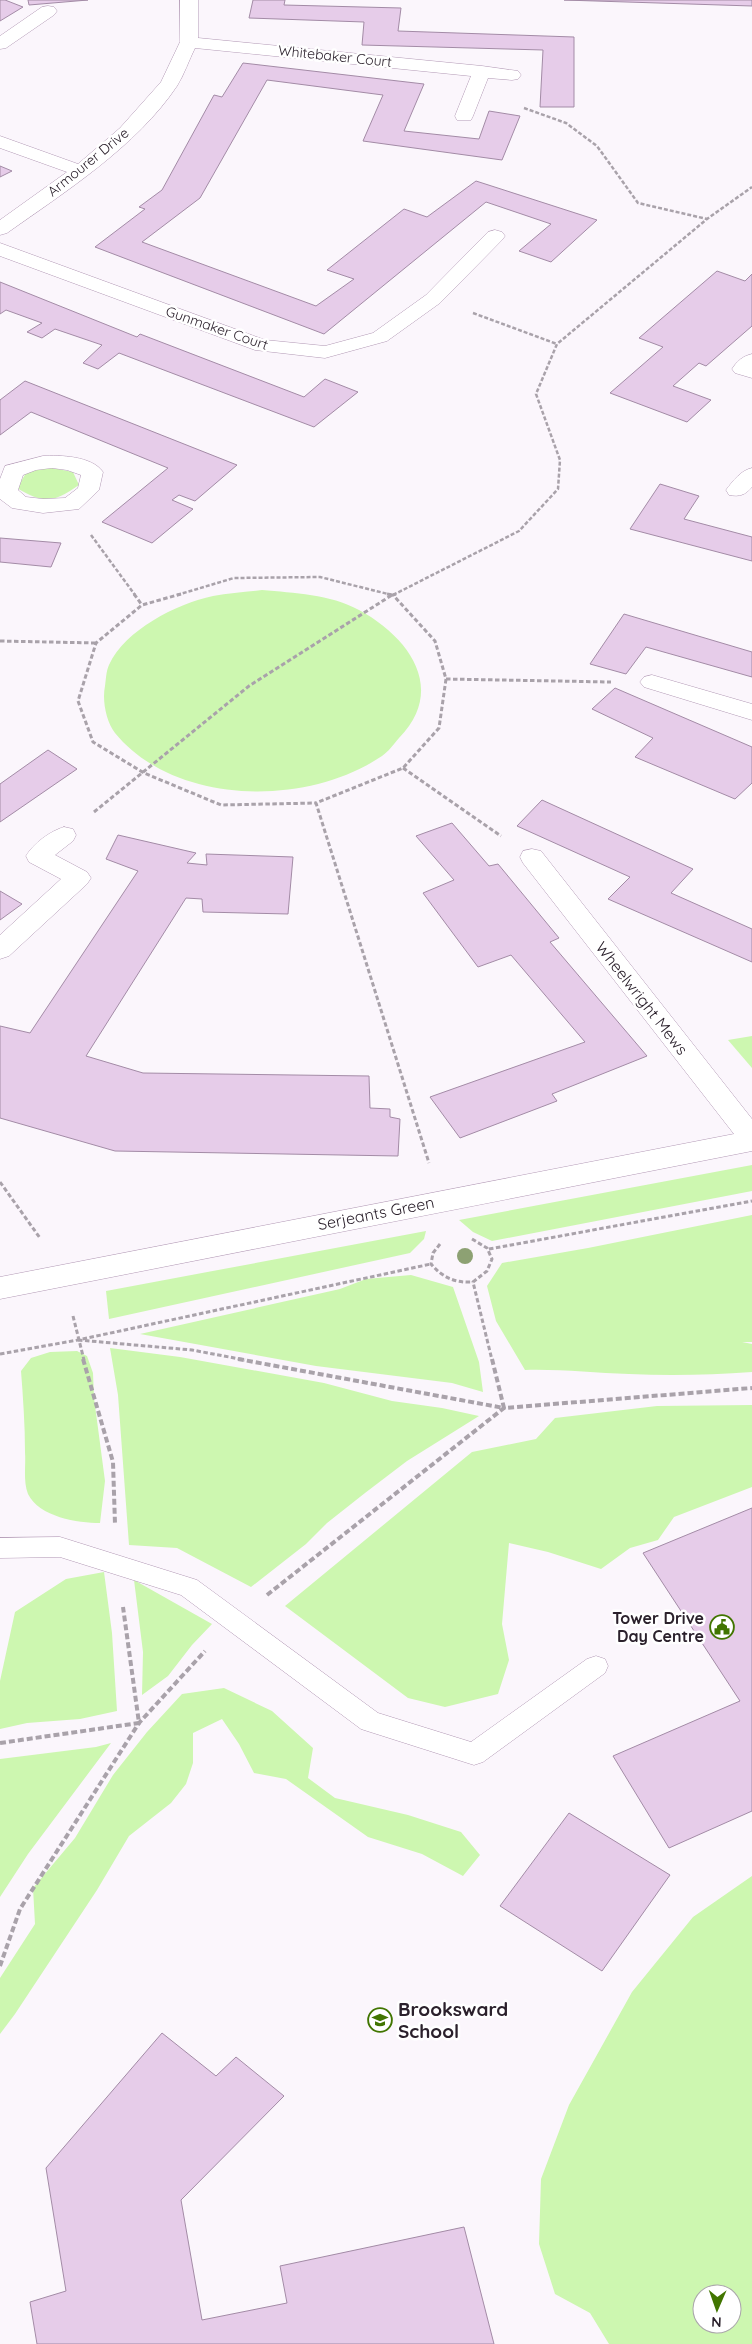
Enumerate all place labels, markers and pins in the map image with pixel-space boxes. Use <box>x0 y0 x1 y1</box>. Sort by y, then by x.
place label: Tower Drive Day Centre <box>612 1608 704 1646</box>
public building icon: Tower Drive Day Centre <box>709 1614 735 1640</box>
place label: Brooksward School <box>398 1997 508 2043</box>
school or university icon: Brooksward School <box>367 2007 393 2033</box>

